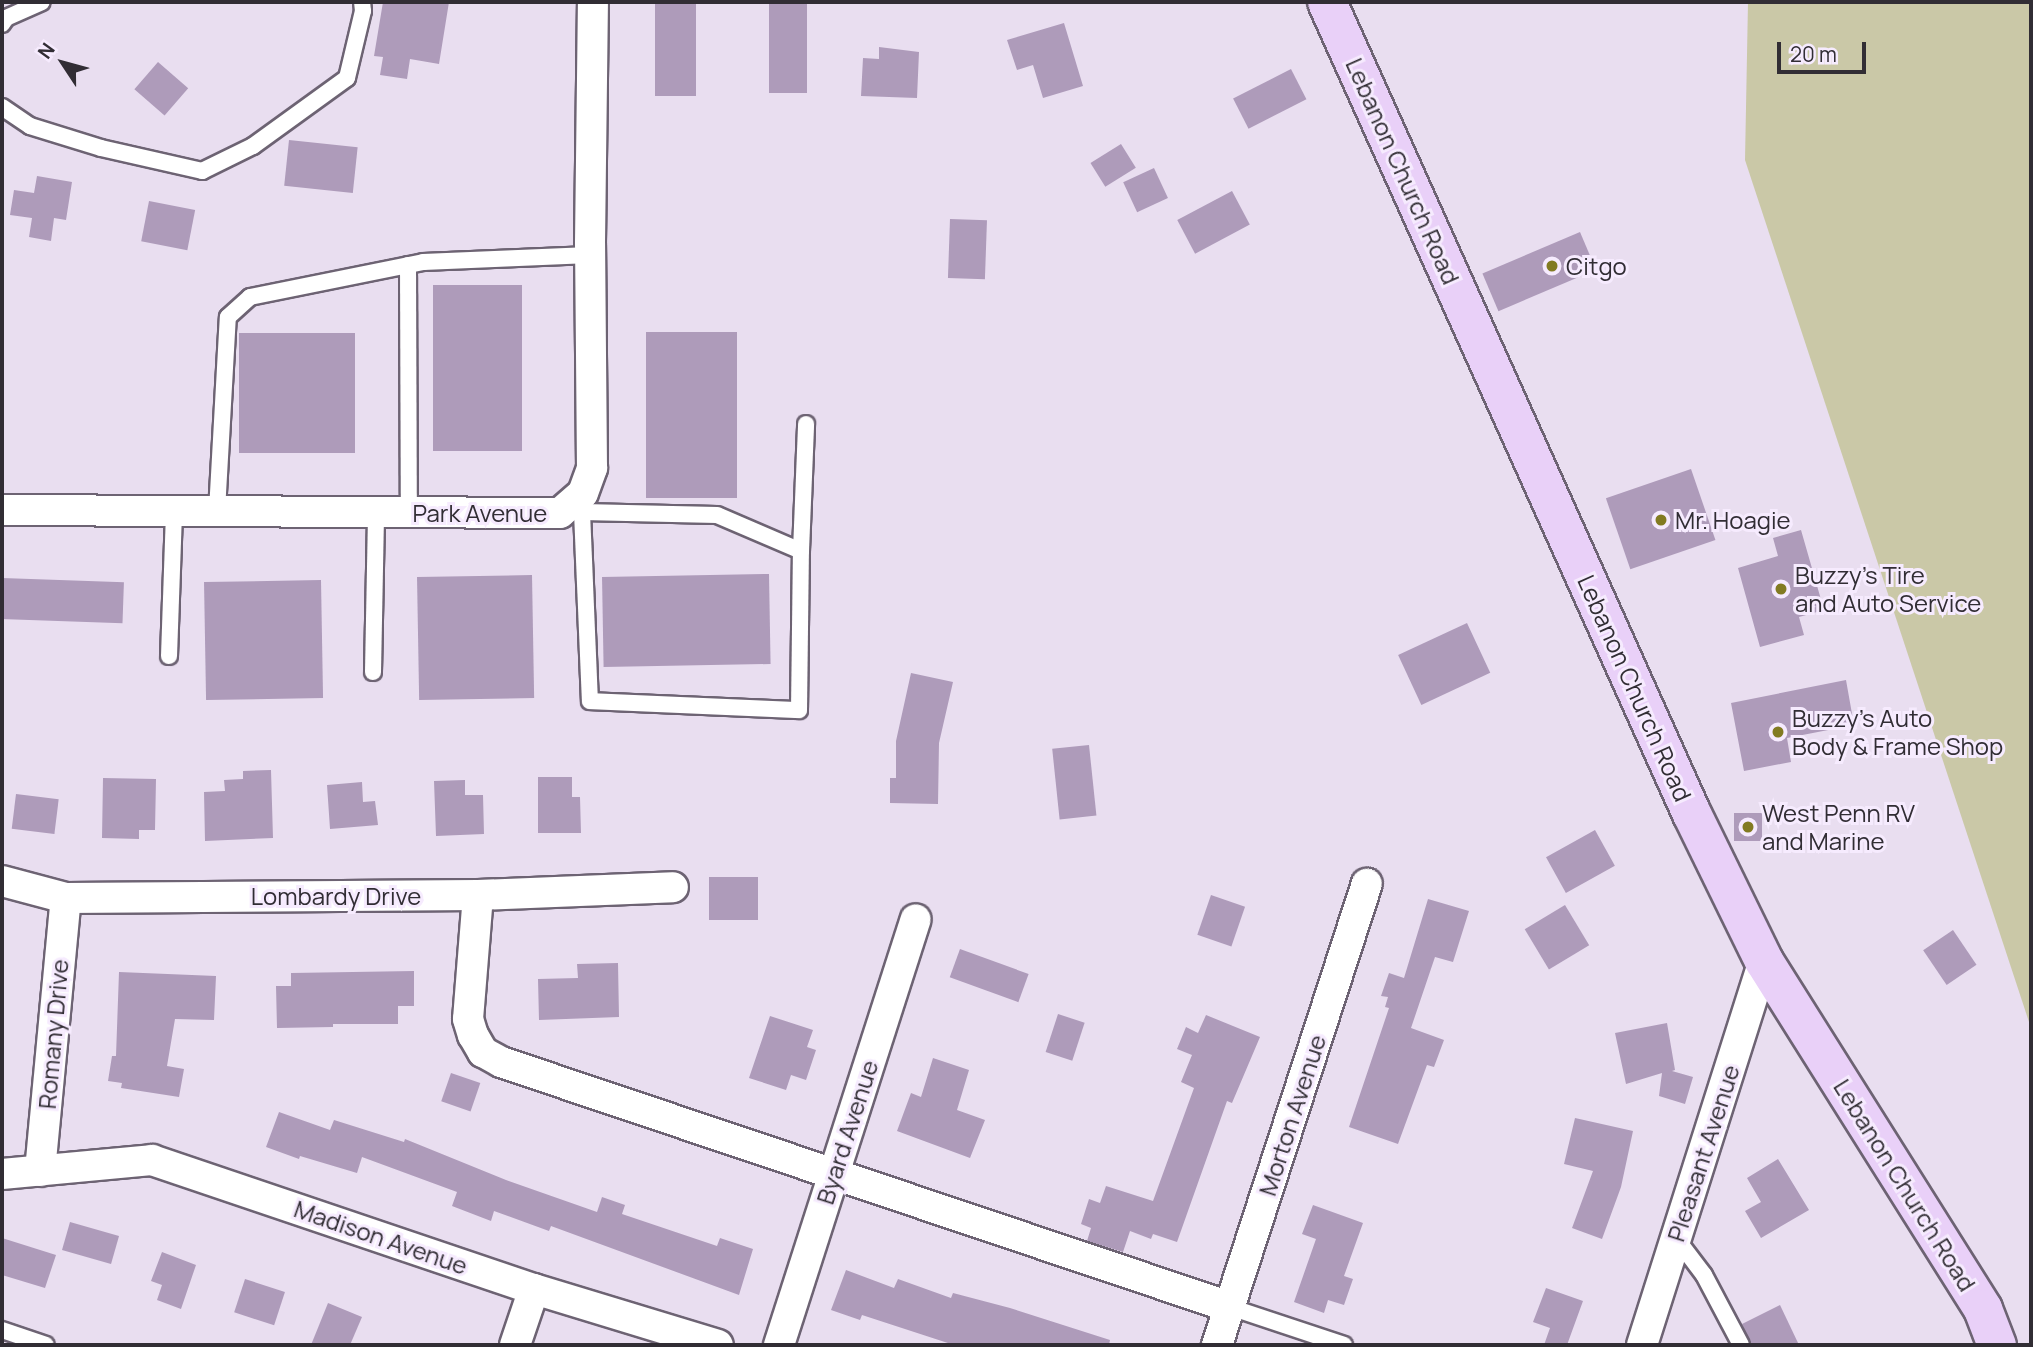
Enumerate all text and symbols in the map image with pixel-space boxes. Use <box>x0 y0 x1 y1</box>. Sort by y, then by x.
north arrow <box>28 28 98 98</box>
scale bar <box>1781 28 1870 72</box>
text: N <box>31 37 61 64</box>
text: 20 m <box>1790 40 1837 68</box>
street label: Lebanon Church Road <box>1340 53 1466 289</box>
place label: Citgo <box>1566 252 1627 280</box>
marker: Citgo <box>1544 258 1560 274</box>
street label: Park Avenue <box>413 499 547 527</box>
place label: Mr. Hoagie <box>1675 506 1791 534</box>
marker: Mr. Hoagie <box>1653 512 1669 528</box>
place label: Buzzy's Tire and Auto Service <box>1795 561 1981 617</box>
street label: Lebanon Church Road <box>1572 570 1698 806</box>
marker: Buzzy's Tire and Auto Service <box>1773 581 1789 597</box>
place label: Buzzy's Auto Body & Frame Shop <box>1792 704 2003 760</box>
marker: Buzzy's Auto Body & Frame Shop <box>1770 724 1786 740</box>
place label: West Penn RV and Marine <box>1762 799 1915 855</box>
marker: West Penn RV and Marine <box>1740 819 1756 835</box>
street label: Lombardy Drive <box>251 882 421 910</box>
street label: Romany Drive <box>32 958 74 1110</box>
street label: Morton Avenue <box>1252 1031 1332 1199</box>
street label: Byard Avenue <box>810 1056 884 1208</box>
street label: Pleasant Avenue <box>1661 1061 1745 1245</box>
street label: Lebanon Church Road <box>1828 1074 1982 1296</box>
street label: Madison Avenue <box>291 1194 471 1280</box>

